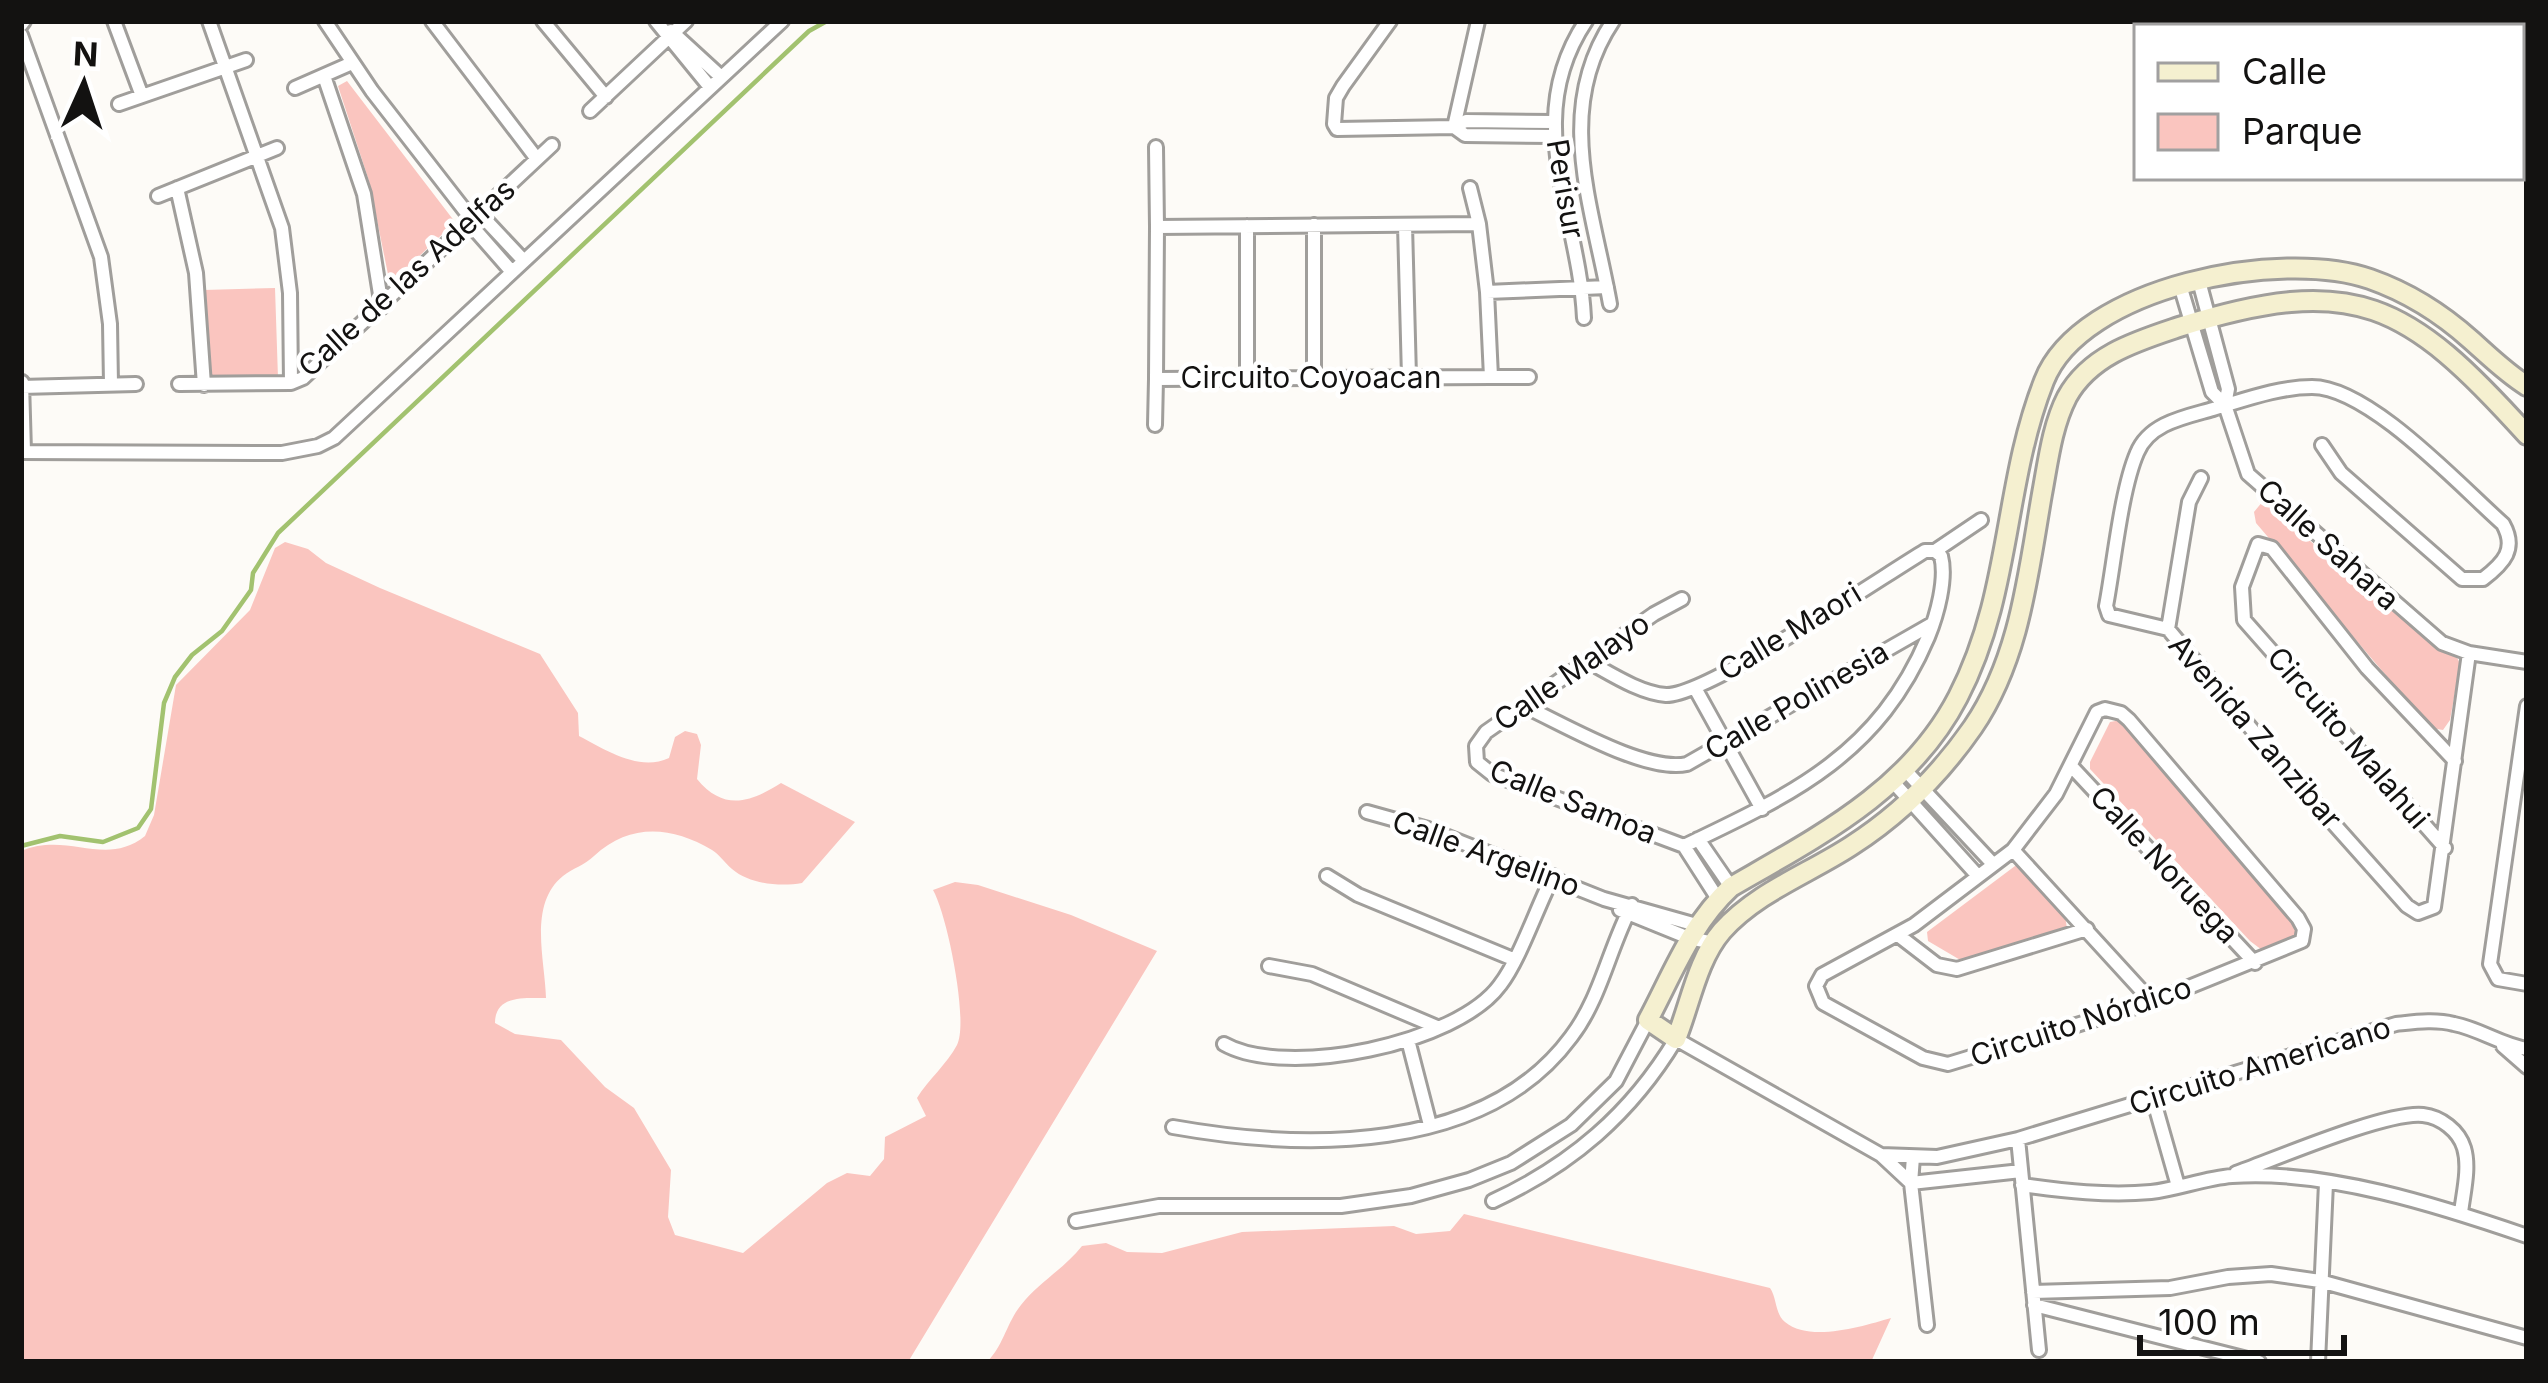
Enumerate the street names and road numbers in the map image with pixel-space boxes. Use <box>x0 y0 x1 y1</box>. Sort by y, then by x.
street label: Perisur <box>1540 136 1592 241</box>
street label: Calle de las Adelfas <box>291 171 522 384</box>
street label: Circuito Coyoacan <box>1181 359 1441 395</box>
street label: Calle Sahara <box>2250 471 2407 617</box>
street label: Calle Maori <box>1712 574 1867 688</box>
street label: Calle Malayo <box>1487 604 1656 738</box>
street label: Avenida Zanzibar <box>2162 627 2350 836</box>
street label: Calle Polinesia <box>1698 633 1895 767</box>
street label: Circuito Malahui <box>2260 639 2437 836</box>
street label: Calle Samoa <box>1485 751 1662 851</box>
street label: Calle Noruega <box>2083 778 2247 950</box>
street label: Calle Argelino <box>1388 802 1585 904</box>
street label: Circuito Nórdico <box>1966 968 2196 1074</box>
street label: Circuito Americano <box>2125 1008 2395 1122</box>

